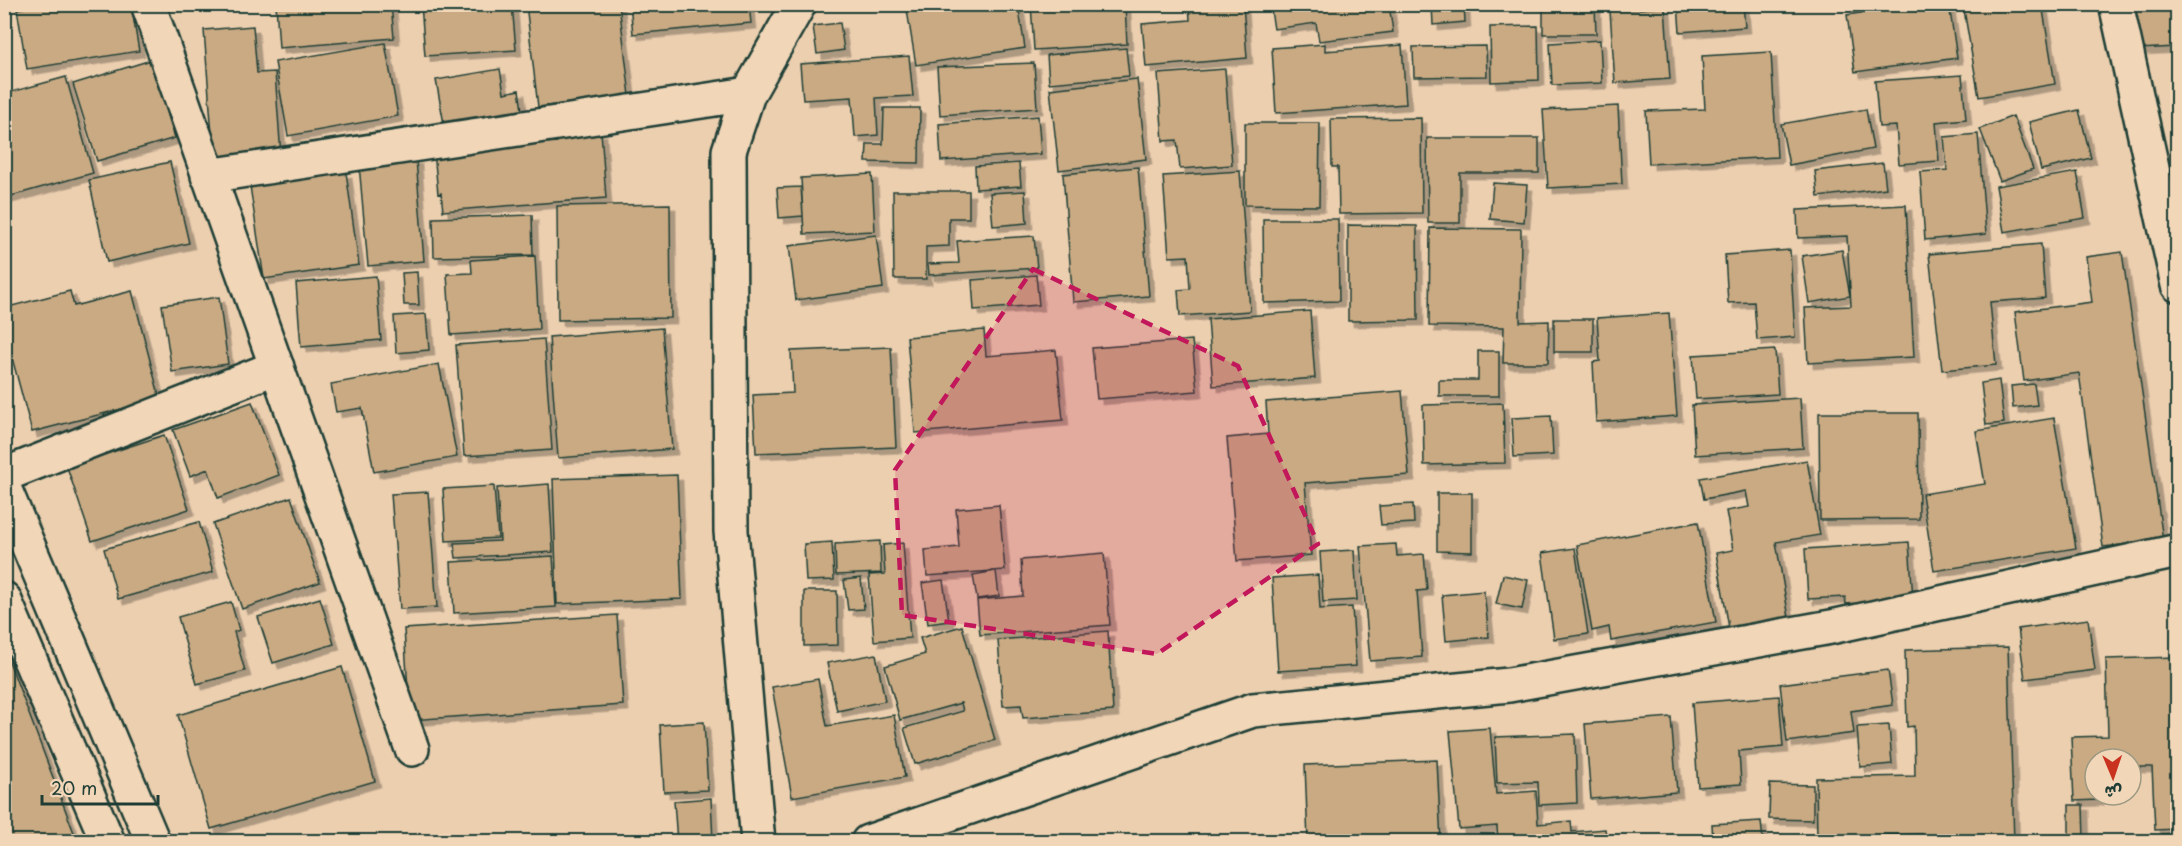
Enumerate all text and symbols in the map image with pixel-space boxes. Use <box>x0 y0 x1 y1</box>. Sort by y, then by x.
north arrow <box>2083 747 2143 807</box>
scale bar <box>42 768 158 806</box>
text: 20 m <box>51 774 97 801</box>
text: ش <box>2104 781 2123 805</box>

